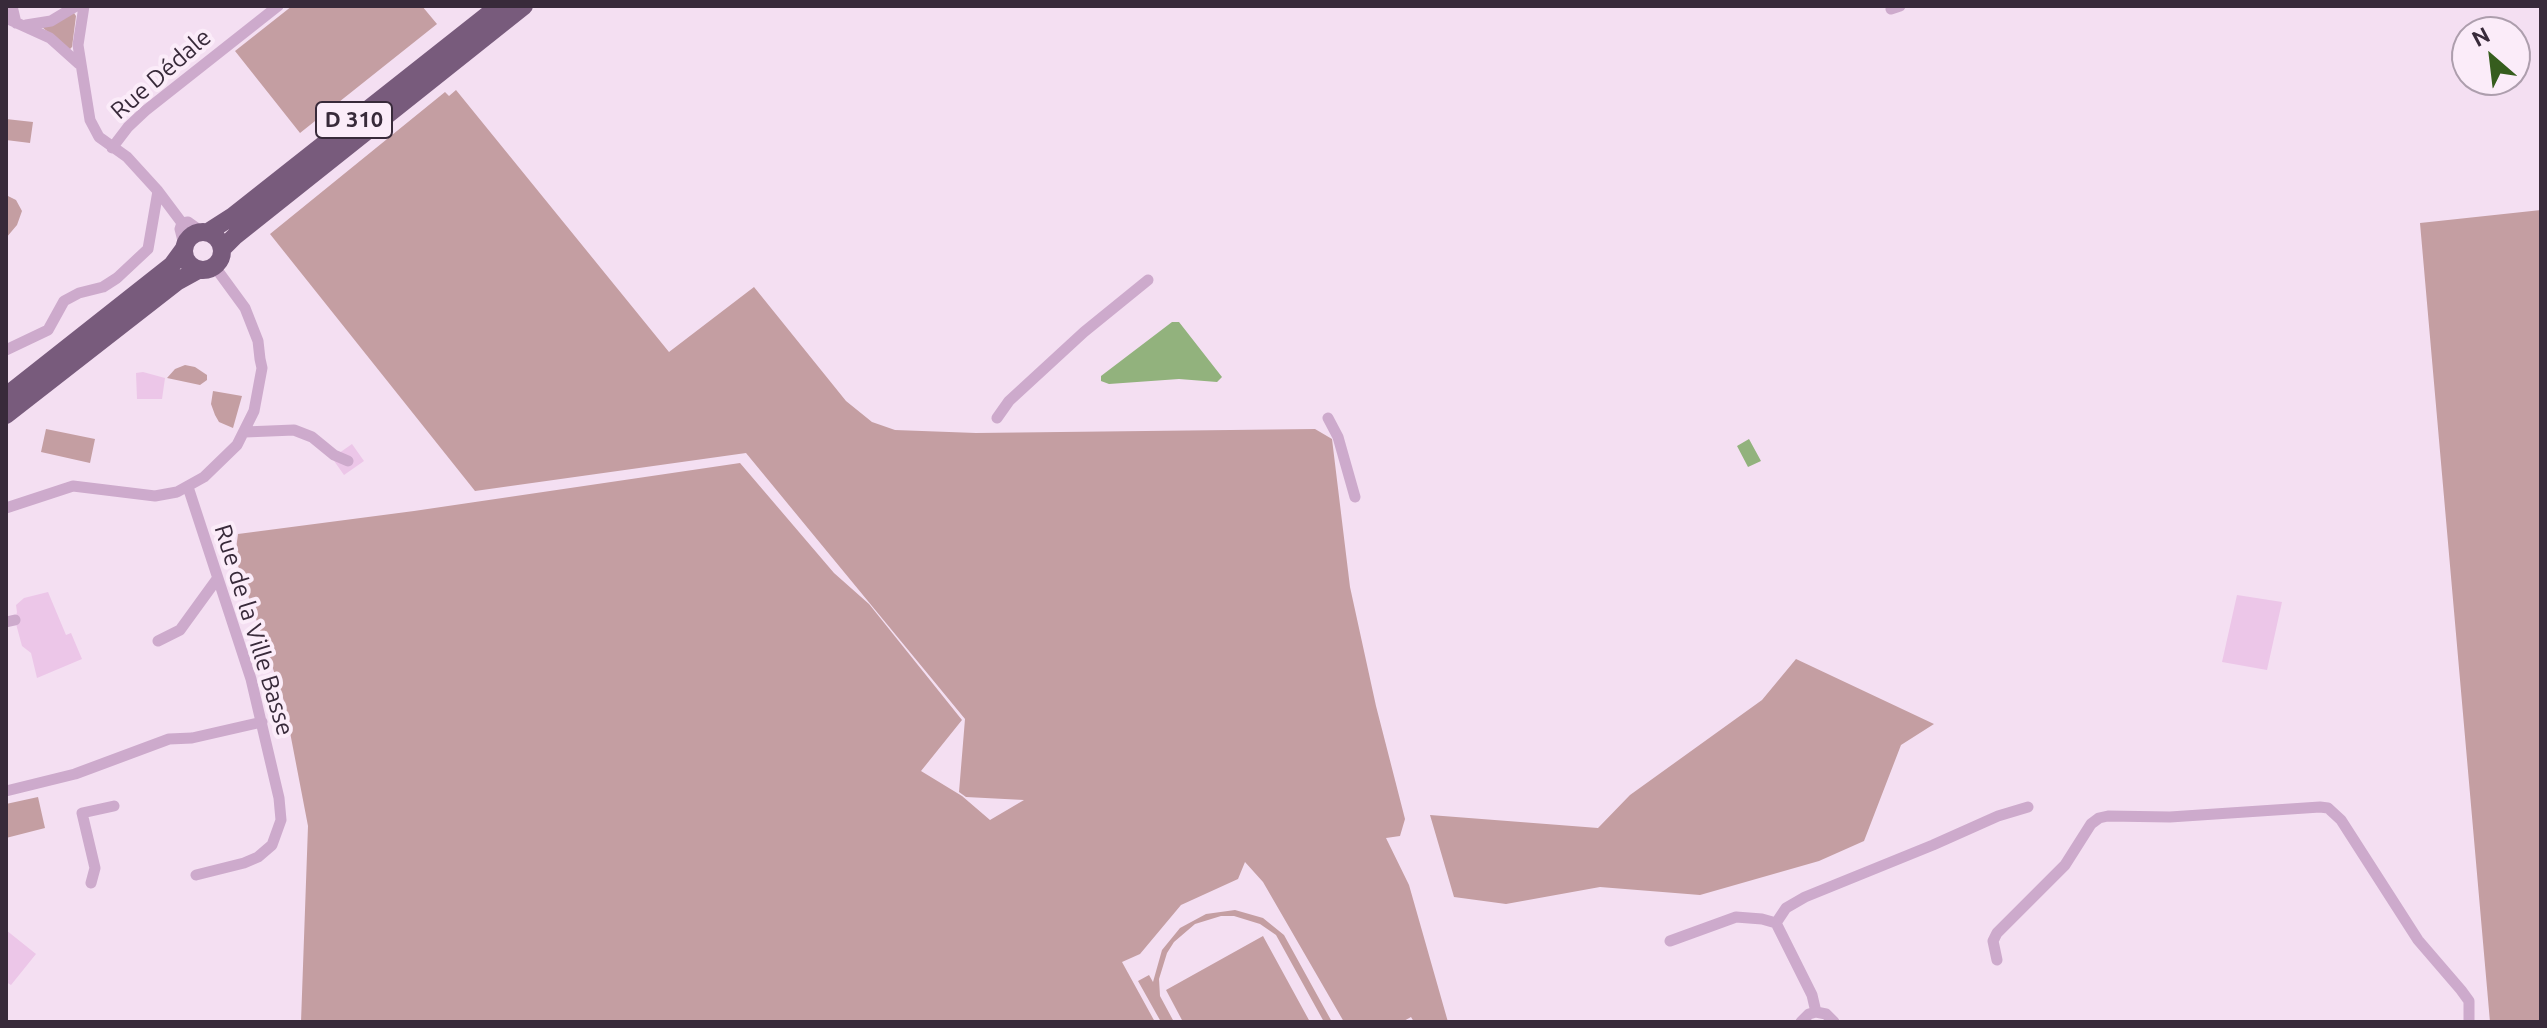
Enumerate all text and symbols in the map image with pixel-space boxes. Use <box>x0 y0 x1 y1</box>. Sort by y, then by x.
north arrow <box>2451 16 2531 96</box>
text: N <box>2467 21 2494 51</box>
street label: Rue Dédale <box>105 23 217 125</box>
road number: D 310 <box>316 102 392 138</box>
street label: Rue de la Ville Basse <box>208 521 300 739</box>

